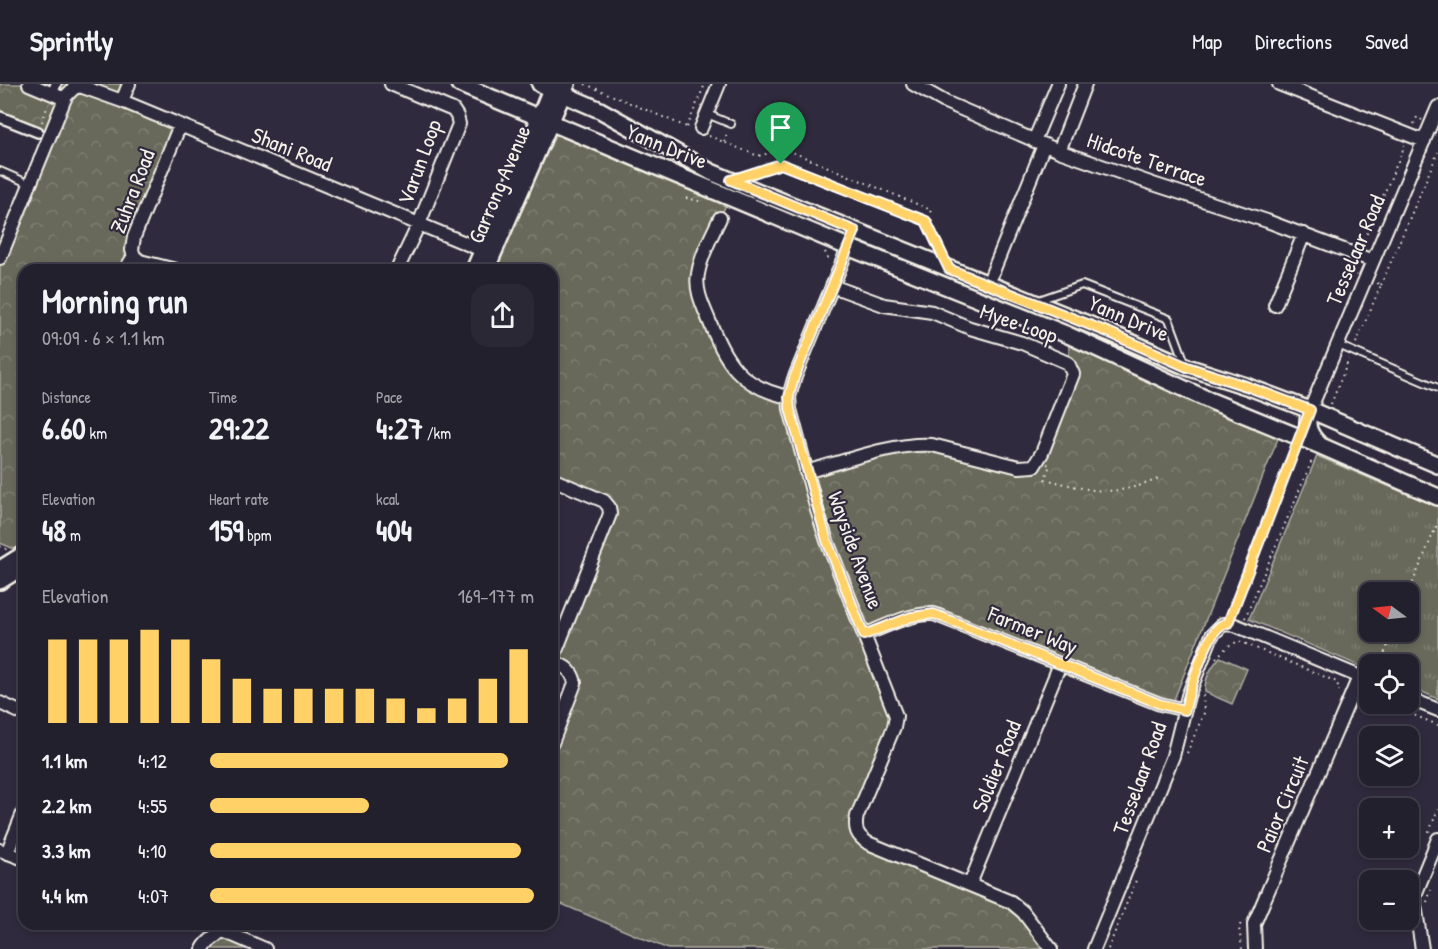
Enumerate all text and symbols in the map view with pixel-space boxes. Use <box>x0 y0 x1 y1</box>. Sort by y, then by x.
text: Sprintly <box>30 22 113 60</box>
text: Map <box>1192 27 1222 56</box>
text: Directions <box>1255 27 1332 56</box>
text: Saved <box>1365 27 1408 56</box>
pin <box>755 102 806 164</box>
icon: arrive <box>764 111 797 144</box>
street label: Varun Loop <box>390 115 448 209</box>
street label: Yann Drive <box>622 116 712 176</box>
street label: Shani Road <box>247 119 337 179</box>
street label: Garrong Avenue <box>461 120 537 248</box>
street label: Hidcote Terrace <box>1083 125 1211 194</box>
street label: Zuhra Road <box>102 144 162 237</box>
street label: Tesselaar Road <box>1318 190 1392 310</box>
text: Morning run <box>42 279 188 323</box>
button: share <box>471 284 534 347</box>
street label: Yann Drive <box>1084 288 1174 348</box>
street label: Myee Loop <box>976 296 1062 350</box>
text: 09:09 · 6 × 1.1 km <box>42 324 165 351</box>
text: Distance <box>42 386 91 408</box>
text: Time <box>209 386 237 408</box>
text: Pace <box>376 386 403 408</box>
text: 6.60 <box>42 408 86 448</box>
text: 29:22 <box>209 408 269 448</box>
text: 4:27 <box>376 408 423 448</box>
text: km <box>86 422 107 444</box>
text: /km <box>423 422 451 444</box>
street label: Wayside Avenue <box>821 487 891 613</box>
text: Elevation <box>42 488 95 510</box>
text: Heart rate <box>209 488 269 510</box>
text: kcal <box>376 488 399 510</box>
text: 48 <box>42 510 66 550</box>
text: 159 <box>209 510 244 550</box>
text: 404 <box>376 510 412 550</box>
text: m <box>66 524 81 546</box>
text: bpm <box>244 524 272 546</box>
text: Elevation <box>42 582 108 609</box>
text: 169–177 m <box>458 582 534 609</box>
north arrow <box>1359 582 1419 642</box>
map controls <box>1359 582 1419 930</box>
street label: Farmer Way <box>983 598 1082 662</box>
button: locate <box>1359 654 1419 714</box>
street label: Soldier Road <box>964 715 1028 816</box>
street label: Tesselaar Road <box>1105 717 1173 838</box>
button: layers <box>1359 726 1419 786</box>
text: 1.1 km <box>42 747 87 774</box>
text: 4:12 <box>138 747 167 774</box>
street label: Paior Circuit <box>1248 751 1316 857</box>
text: 2.2 km <box>42 792 92 819</box>
text: 4:55 <box>138 792 167 819</box>
button: + <box>1359 798 1419 858</box>
text: 3.3 km <box>42 837 91 864</box>
text: 4:10 <box>138 837 166 864</box>
button: − <box>1359 870 1419 930</box>
text: 4.4 km <box>42 882 88 909</box>
text: 4:07 <box>138 882 169 909</box>

